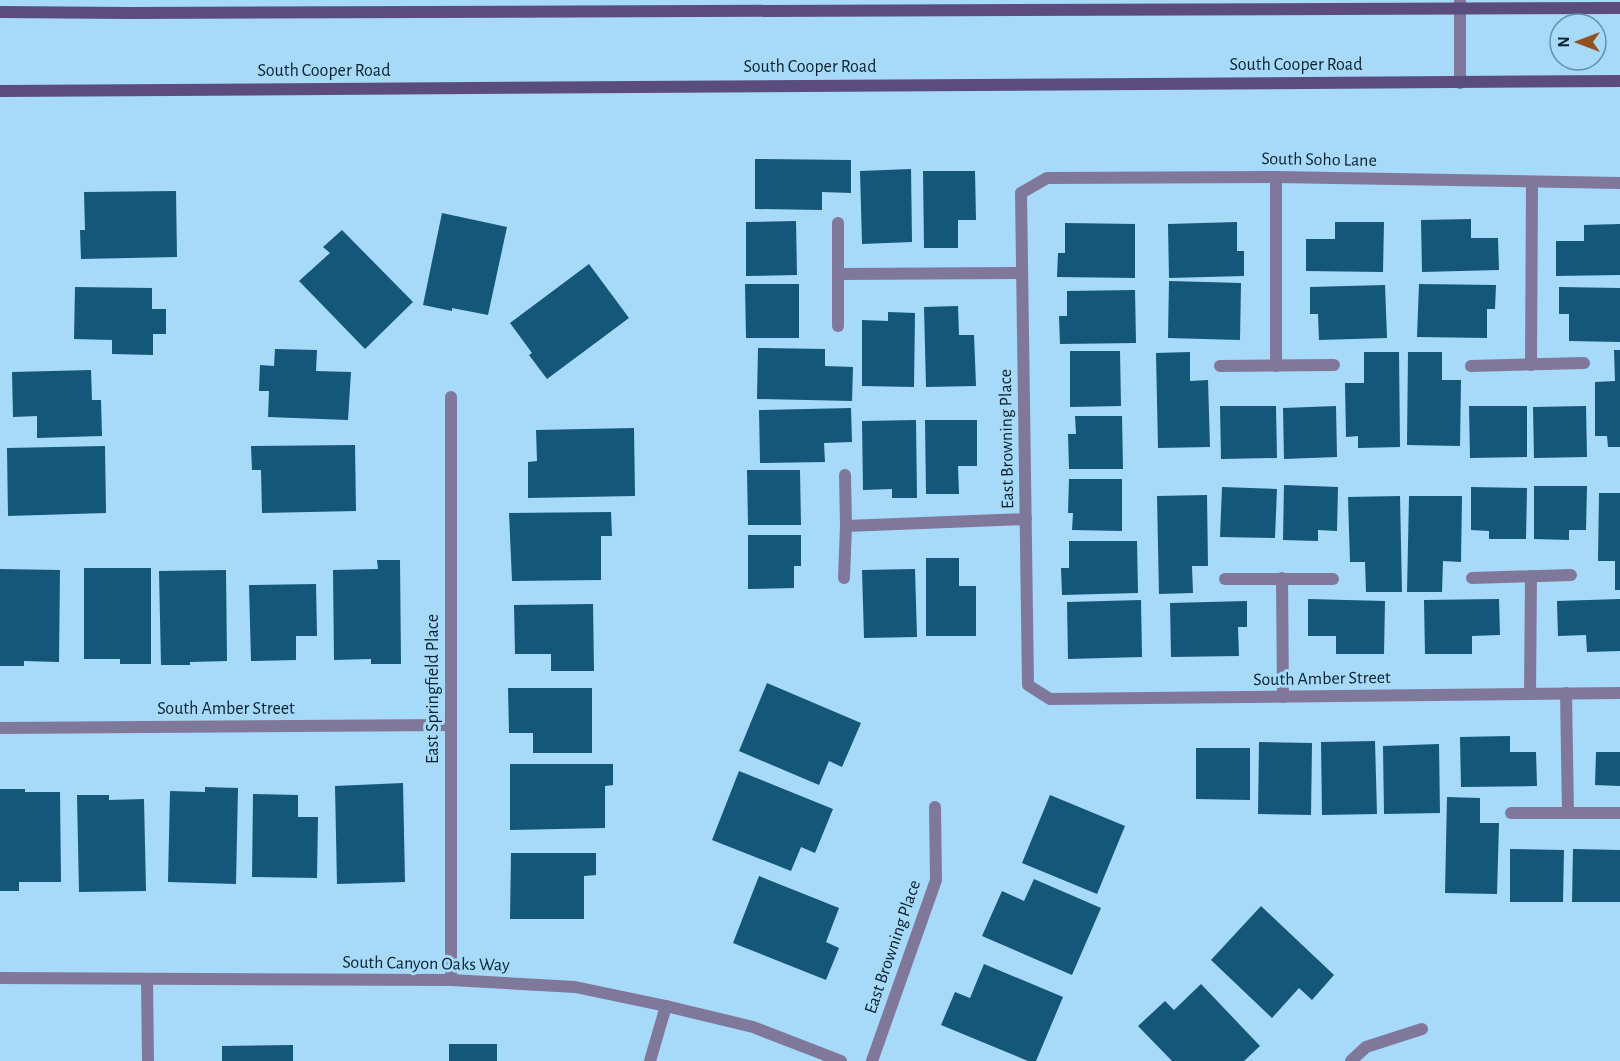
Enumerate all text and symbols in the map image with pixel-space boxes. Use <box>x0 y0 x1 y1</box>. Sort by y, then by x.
north arrow <box>1548 12 1608 72</box>
text: N <box>1556 36 1572 48</box>
street label: South Cooper Road <box>1230 56 1362 74</box>
street label: South Cooper Road <box>744 58 876 76</box>
street label: South Cooper Road <box>258 62 390 80</box>
street label: South Soho Lane <box>1261 150 1377 170</box>
street label: East Browning Place <box>997 369 1017 509</box>
street label: East Springfield Place <box>424 614 442 764</box>
street label: South Amber Street <box>1253 669 1391 689</box>
street label: South Amber Street <box>157 700 295 718</box>
street label: East Browning Place <box>862 878 924 1016</box>
street label: South Canyon Oaks Way <box>342 954 510 974</box>

